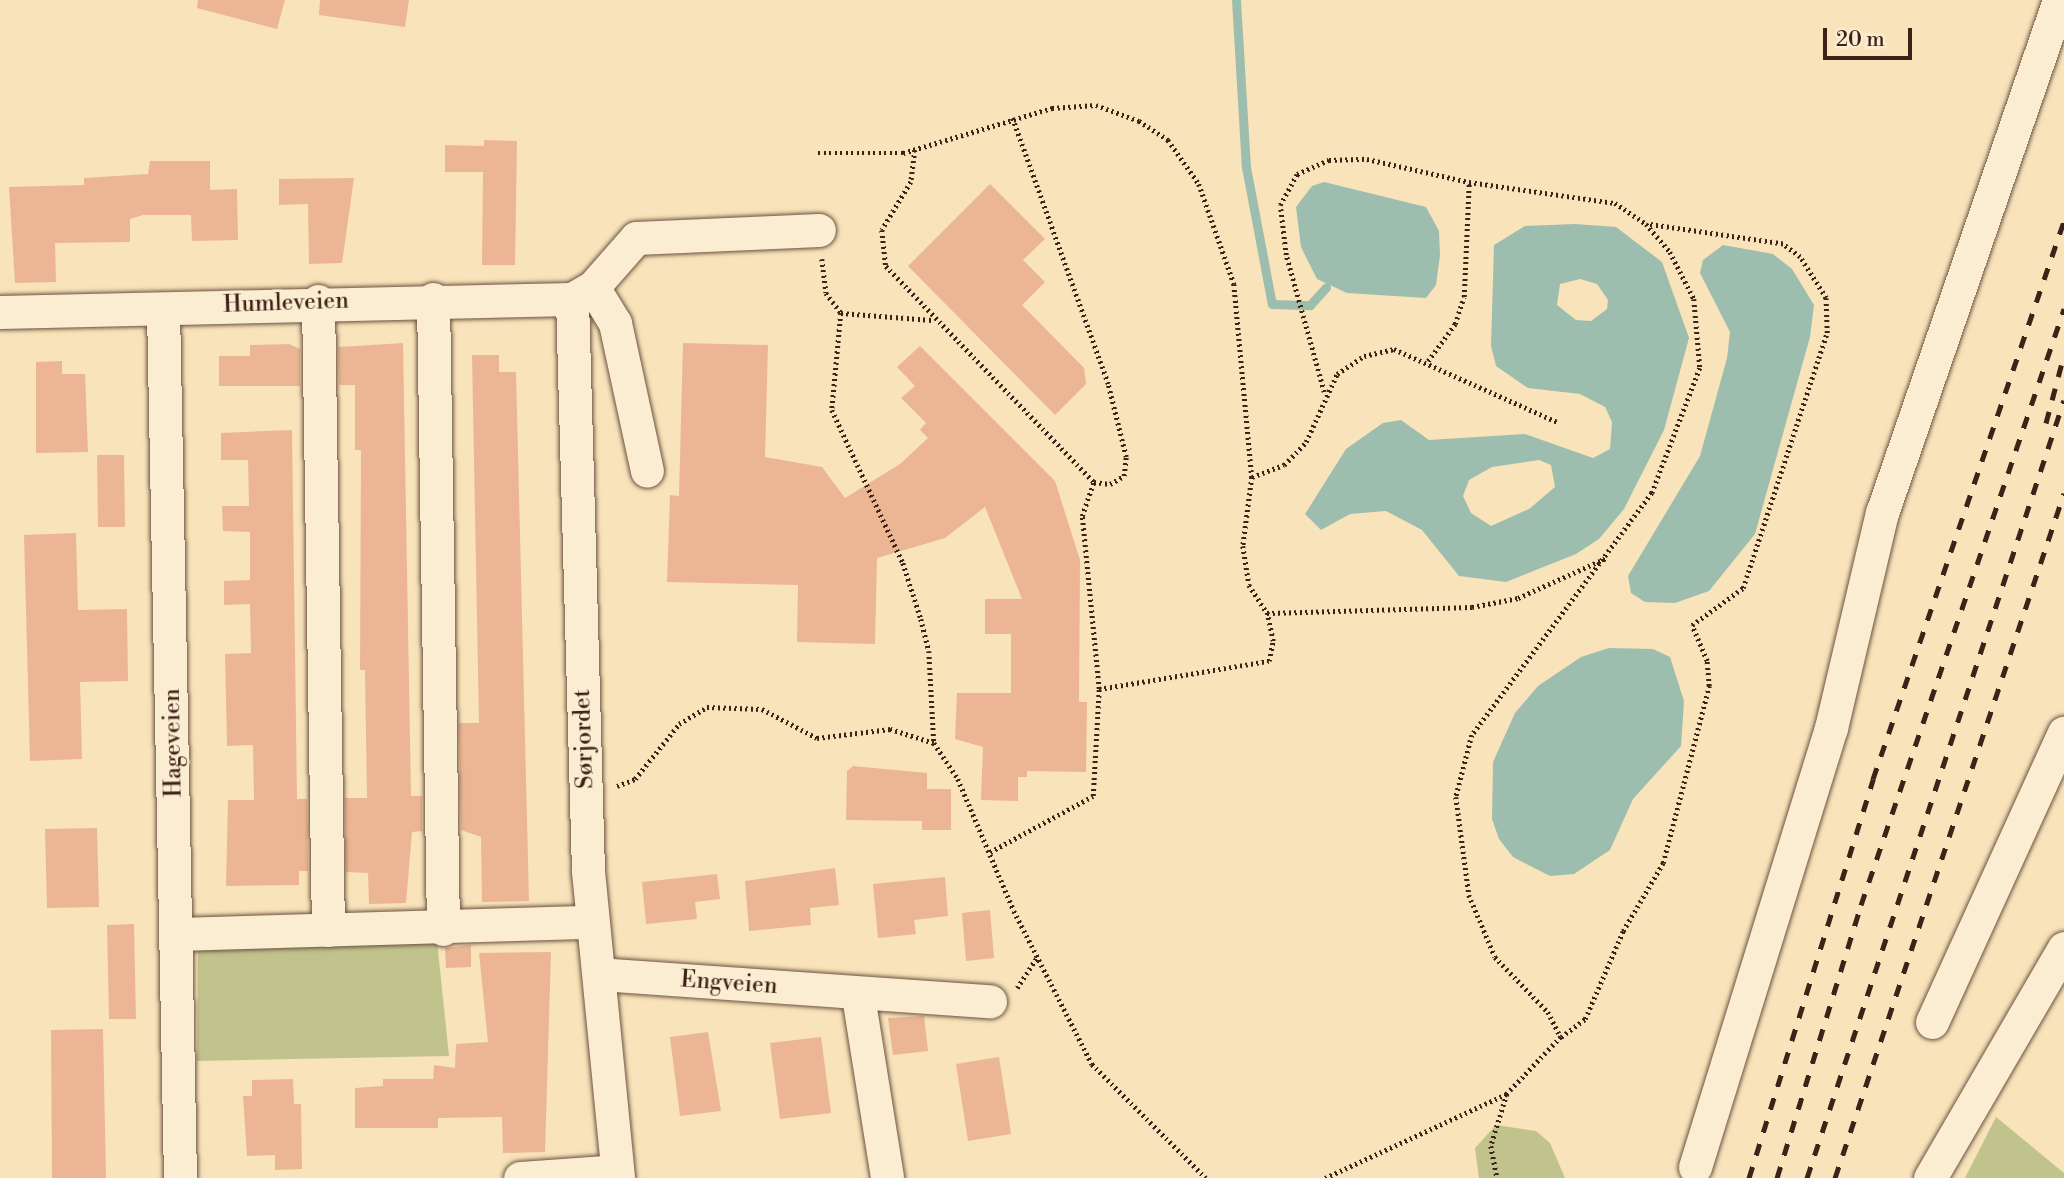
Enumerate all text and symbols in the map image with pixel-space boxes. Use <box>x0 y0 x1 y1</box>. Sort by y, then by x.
scale bar <box>1826 14 1915 58</box>
text: 20 m <box>1836 27 1885 53</box>
street label: Humleveien <box>223 287 349 319</box>
street label: Hageveien <box>158 688 188 798</box>
street label: Sørjordet <box>568 689 600 789</box>
street label: Engveien <box>680 966 778 1000</box>

